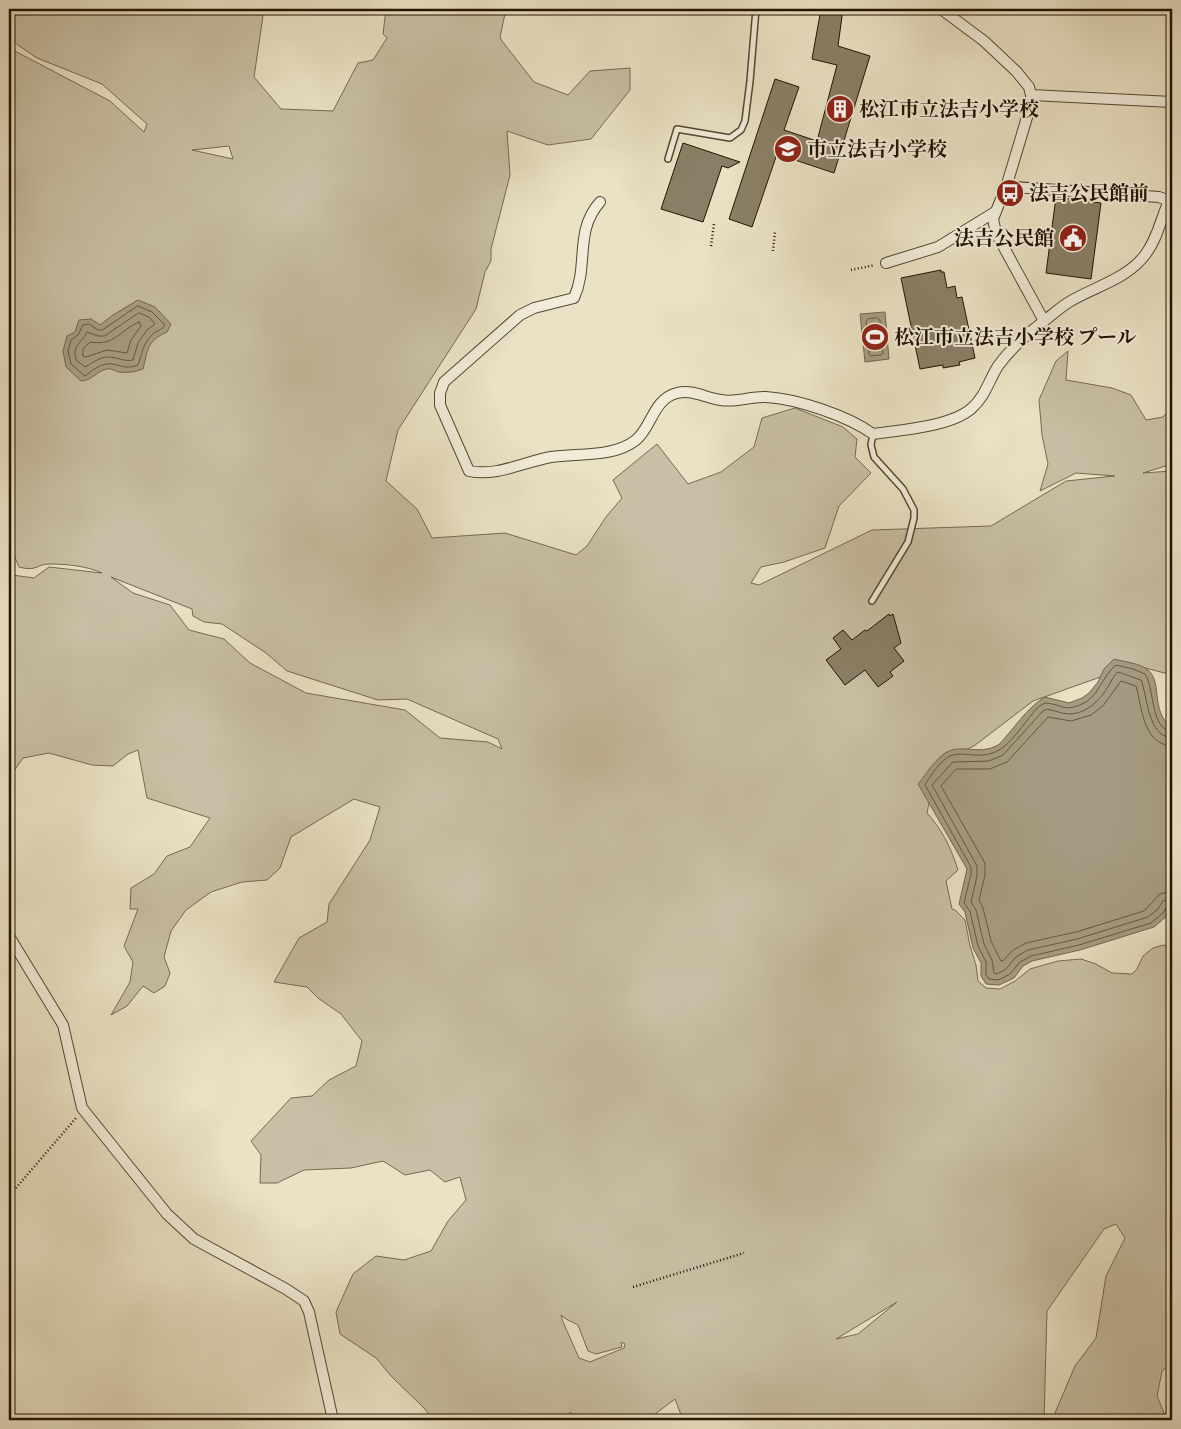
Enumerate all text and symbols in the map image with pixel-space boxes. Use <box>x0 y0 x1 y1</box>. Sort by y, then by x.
building icon: 松江市立法吉小学校 <box>825 94 855 124</box>
place label: 松江市立法吉小学校 <box>859 96 1039 123</box>
school or university icon: 市立法吉小学校 <box>773 134 803 164</box>
place label: 市立法吉小学校 <box>807 136 947 163</box>
bus stop icon: 法吉公民館前 <box>995 178 1025 208</box>
place label: 法吉公民館前 <box>1029 180 1149 207</box>
public building icon: 法吉公民館 <box>1058 223 1088 253</box>
place label: 法吉公民館 <box>954 225 1054 252</box>
sports icon: 松江市立法吉小学校 プール <box>860 322 890 352</box>
place label: 松江市立法吉小学校 プール <box>894 324 1136 351</box>

